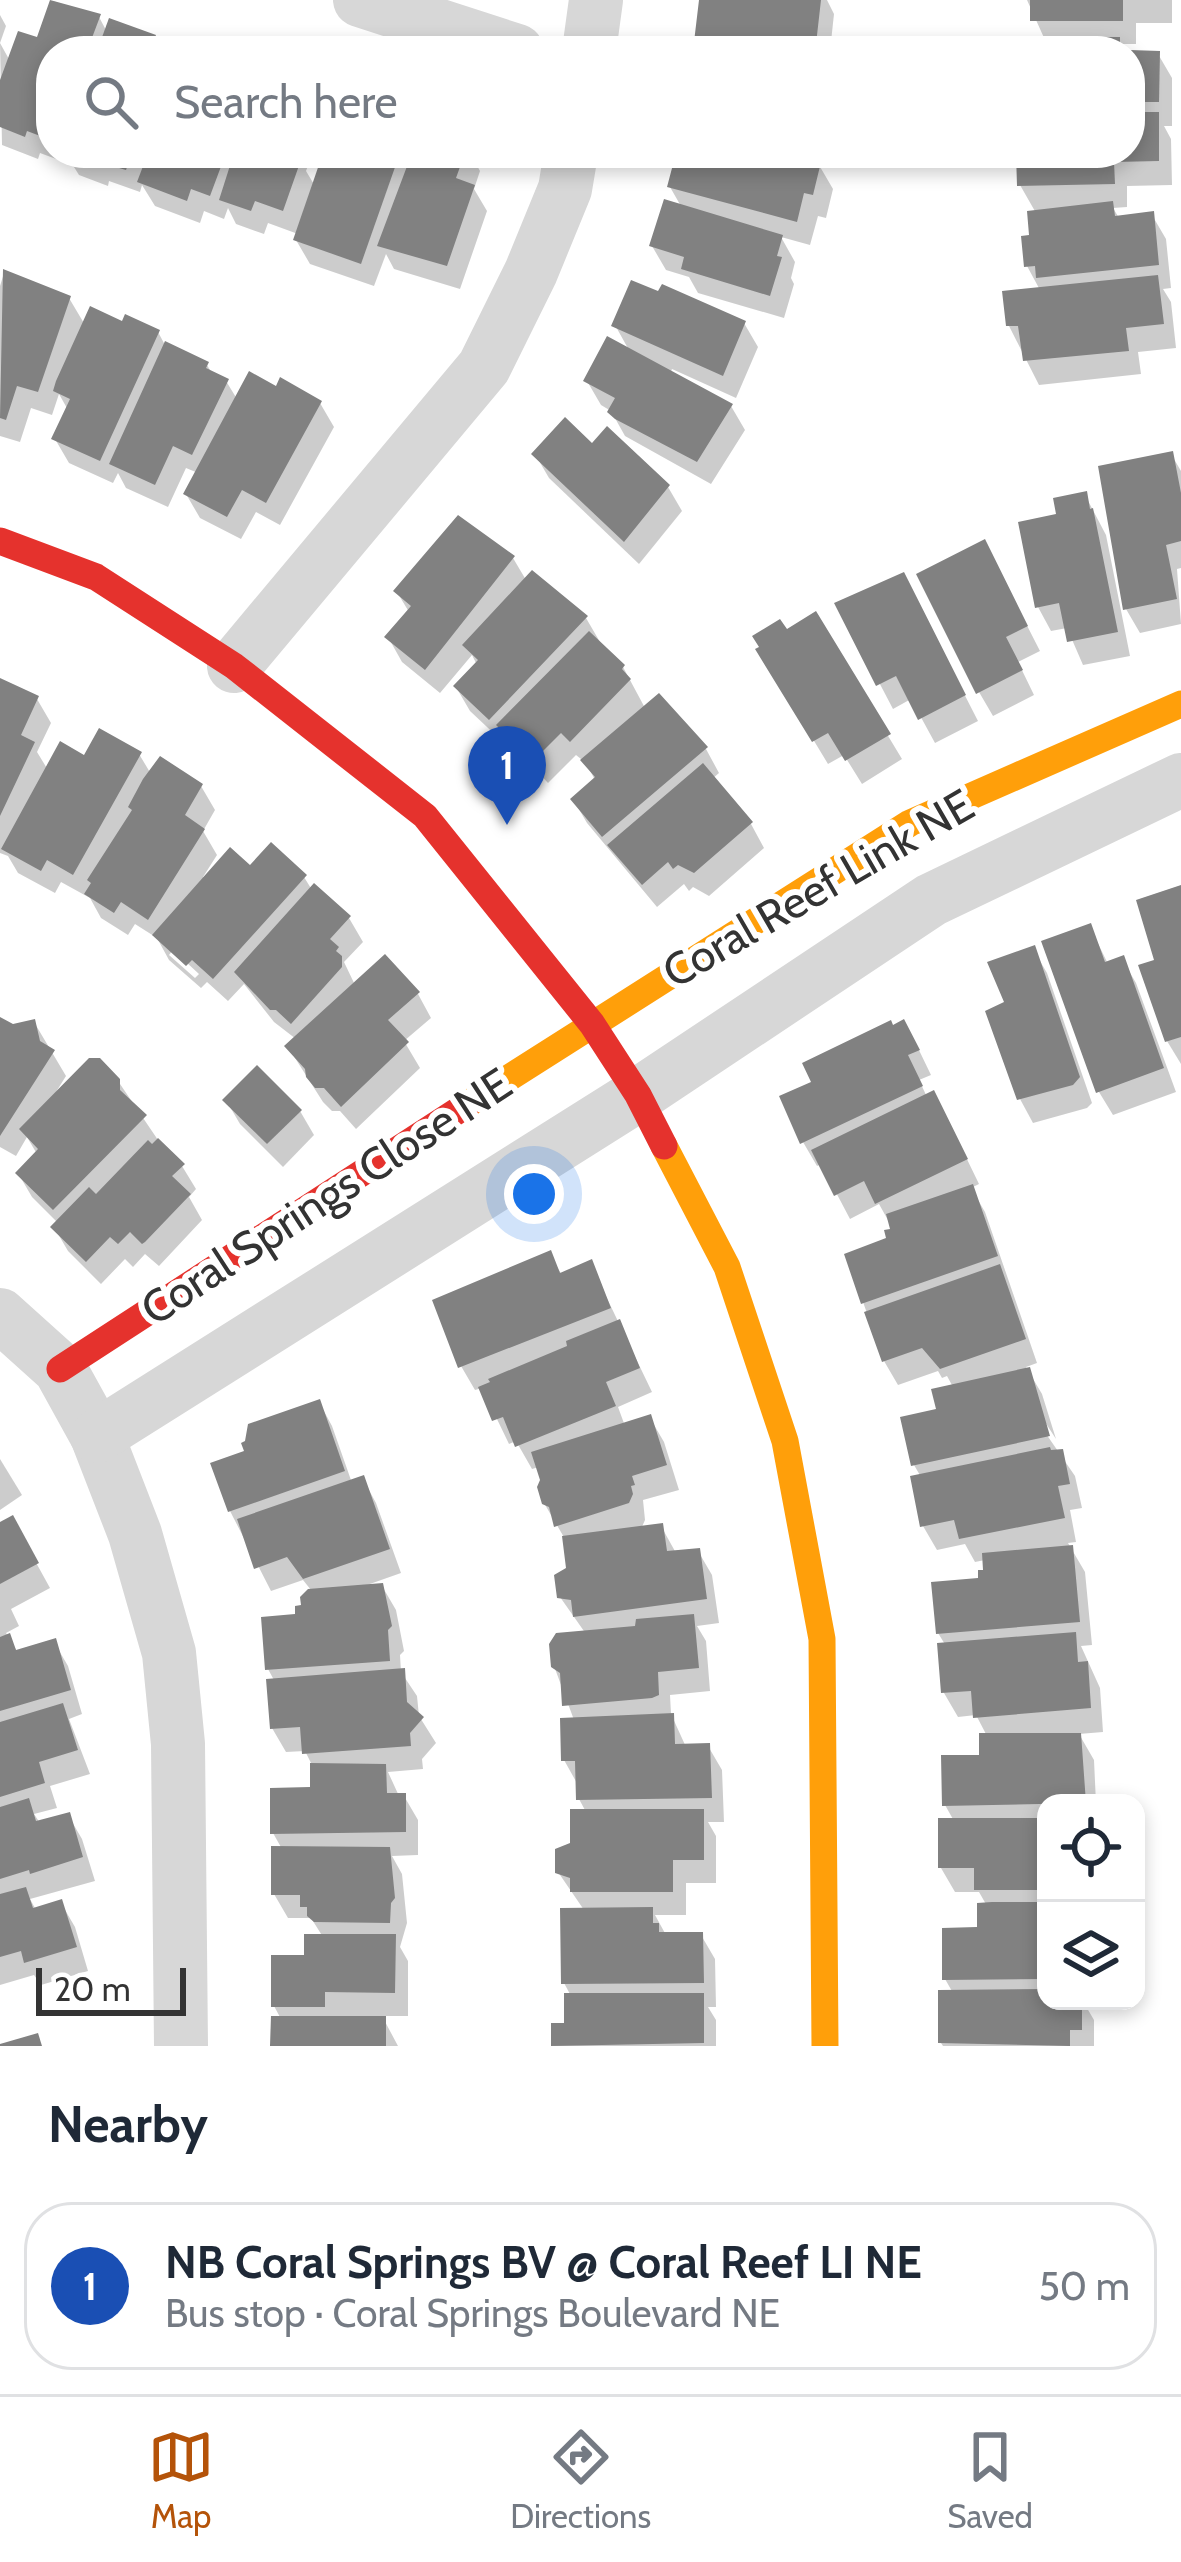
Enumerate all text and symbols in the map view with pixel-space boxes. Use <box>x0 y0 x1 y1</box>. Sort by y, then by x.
search box <box>36 36 1145 168</box>
icon: search <box>78 69 144 135</box>
text: Search here <box>174 75 398 129</box>
pin: 1 <box>468 726 546 825</box>
street label: Coral Reef Link NE <box>653 777 983 999</box>
street label: Coral Springs Close NE <box>131 1056 521 1336</box>
your location <box>504 1164 564 1224</box>
map controls <box>1037 1794 1145 2010</box>
button: locate <box>1037 1794 1145 1902</box>
button: layers <box>1037 1902 1145 2010</box>
scale bar <box>36 1962 186 2015</box>
text: 20 m <box>54 1969 131 2009</box>
text: Nearby <box>48 2093 208 2155</box>
text: NB Coral Springs BV @ Coral Reef LI NE <box>165 2235 922 2289</box>
text: 1 <box>83 2262 97 2310</box>
text: 50 m <box>1039 2262 1130 2310</box>
text: Bus stop · Coral Springs Boulevard NE <box>165 2289 780 2337</box>
tab: Map <box>148 2424 214 2536</box>
tab: Directions <box>510 2424 651 2536</box>
tab: Saved <box>947 2424 1033 2536</box>

